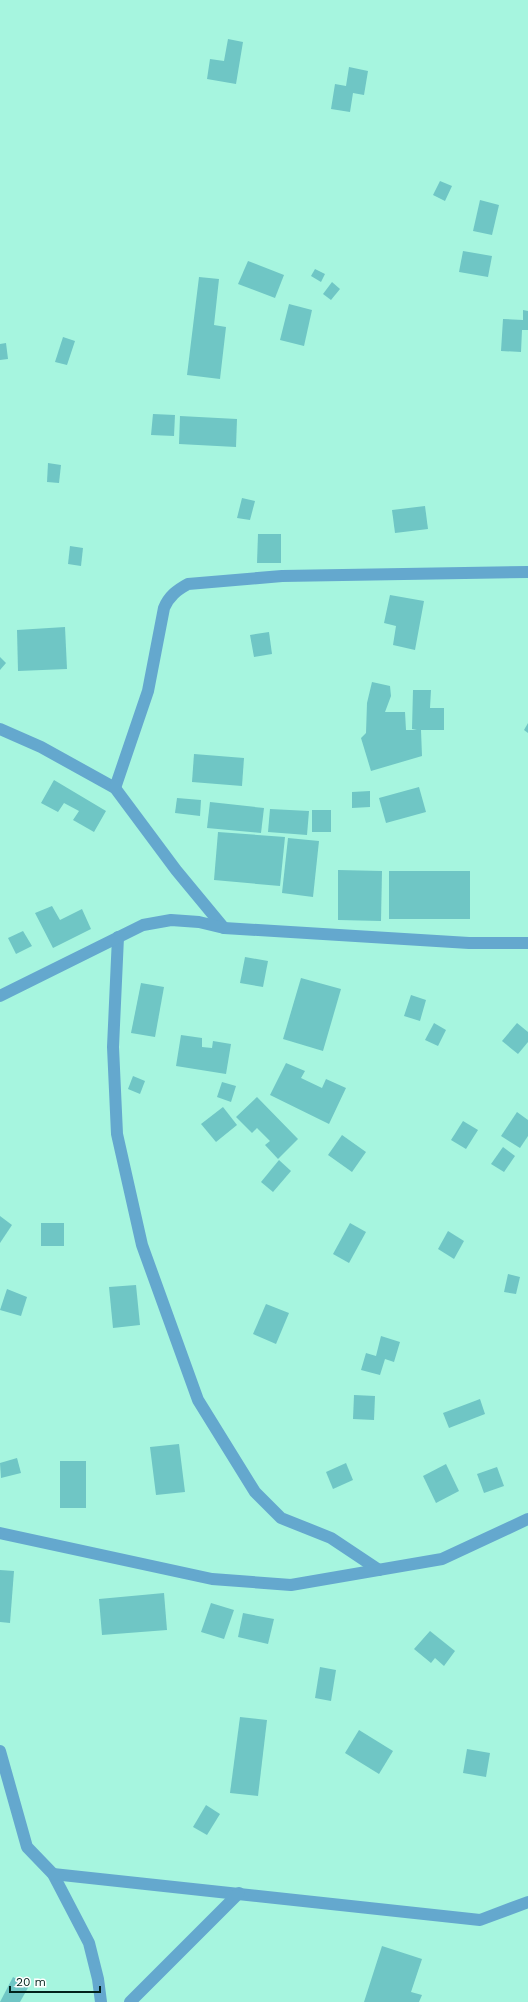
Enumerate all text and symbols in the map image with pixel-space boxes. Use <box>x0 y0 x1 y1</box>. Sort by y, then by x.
scale bar <box>10 1968 100 1994</box>
text: 20 m <box>16 1975 46 1989</box>

